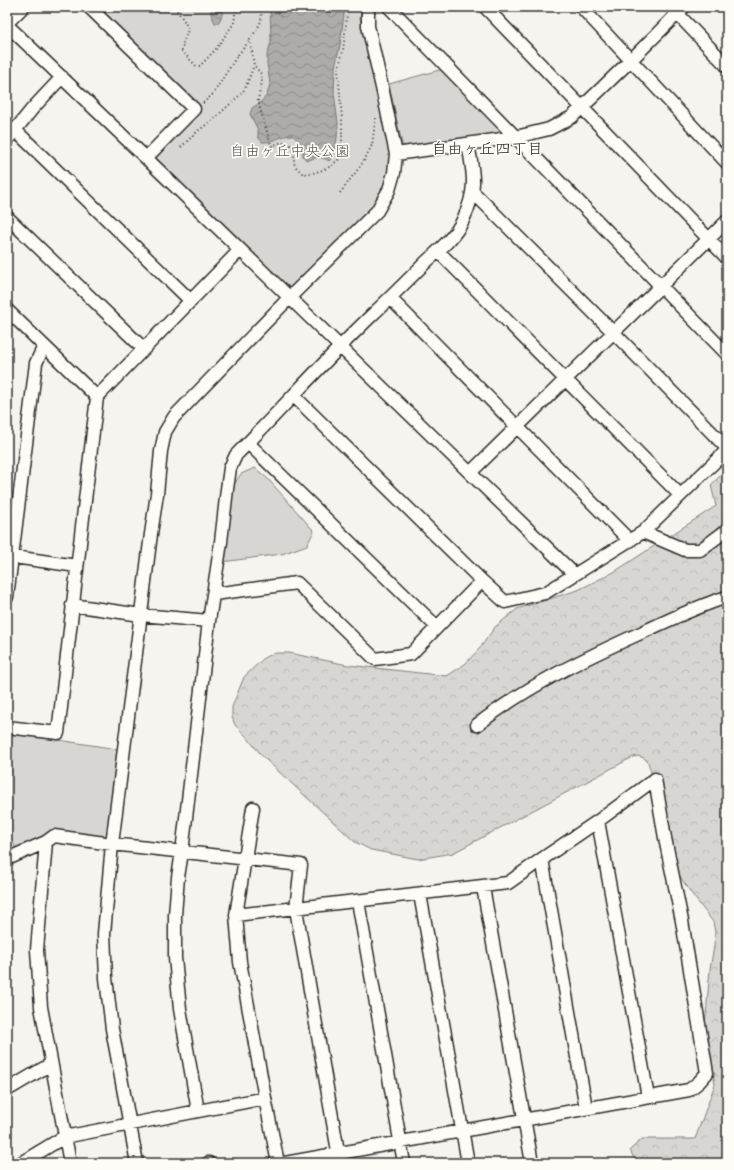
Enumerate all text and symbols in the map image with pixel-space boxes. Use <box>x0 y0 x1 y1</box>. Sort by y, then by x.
district label: 自由ヶ丘四丁目 <box>431 138 543 159</box>
park label: 自由ヶ丘中央公園 <box>230 141 350 161</box>

